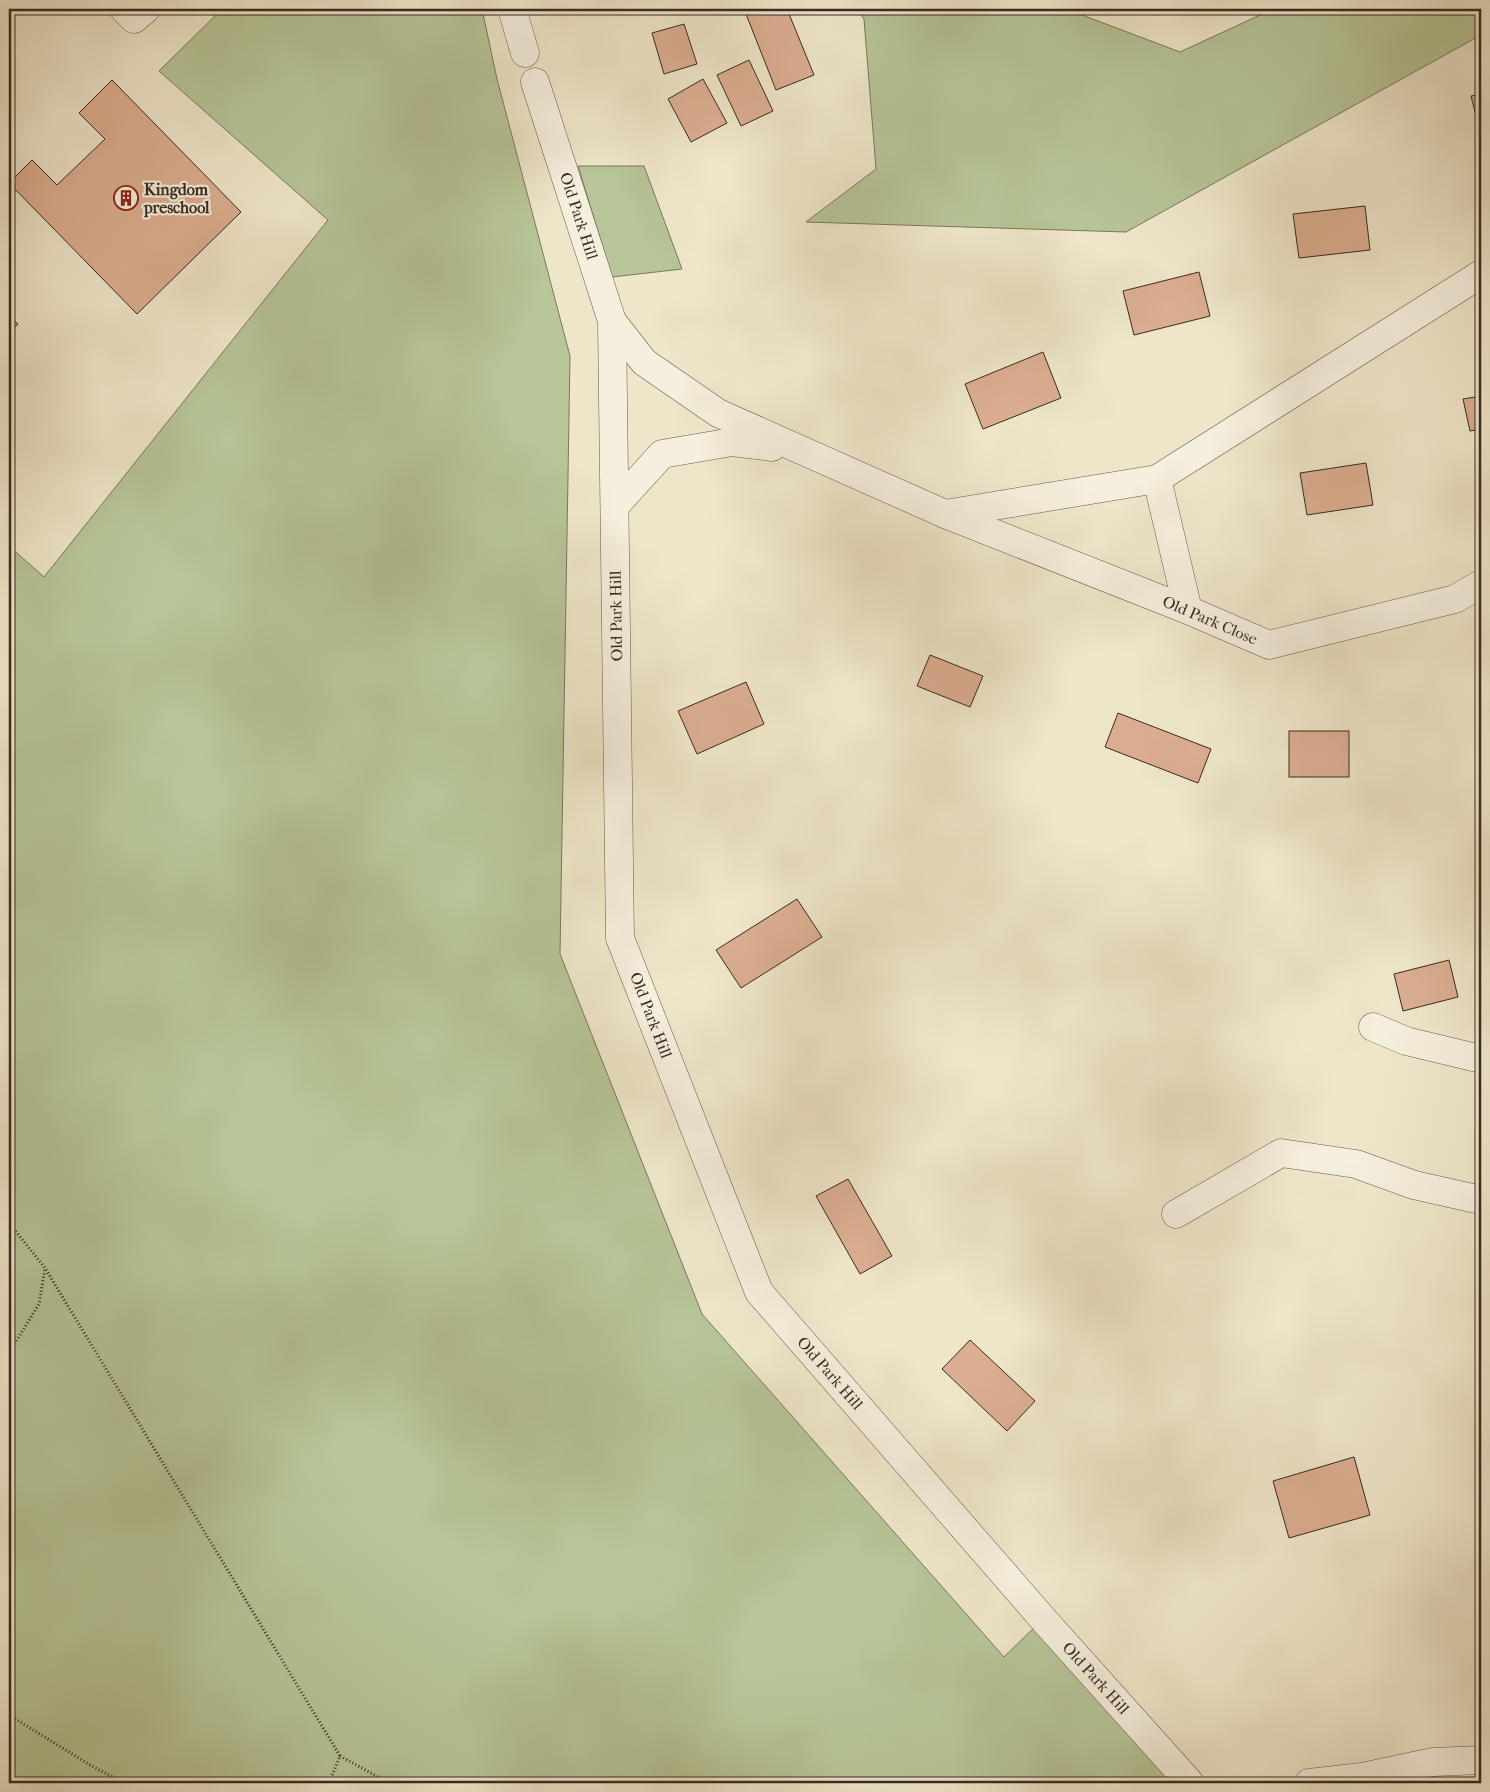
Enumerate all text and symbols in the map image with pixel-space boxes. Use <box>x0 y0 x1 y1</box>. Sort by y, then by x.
street label: Old Park Hill <box>556 170 602 263</box>
place label: Kingdom preschool <box>143 180 210 218</box>
building icon: Kingdom preschool <box>113 185 139 211</box>
street label: Old Park Hill <box>606 570 626 661</box>
street label: Old Park Close <box>1160 591 1260 649</box>
street label: Old Park Hill <box>626 969 676 1061</box>
street label: Old Park Hill <box>793 1333 867 1414</box>
street label: Old Park Hill <box>1059 1638 1134 1718</box>

